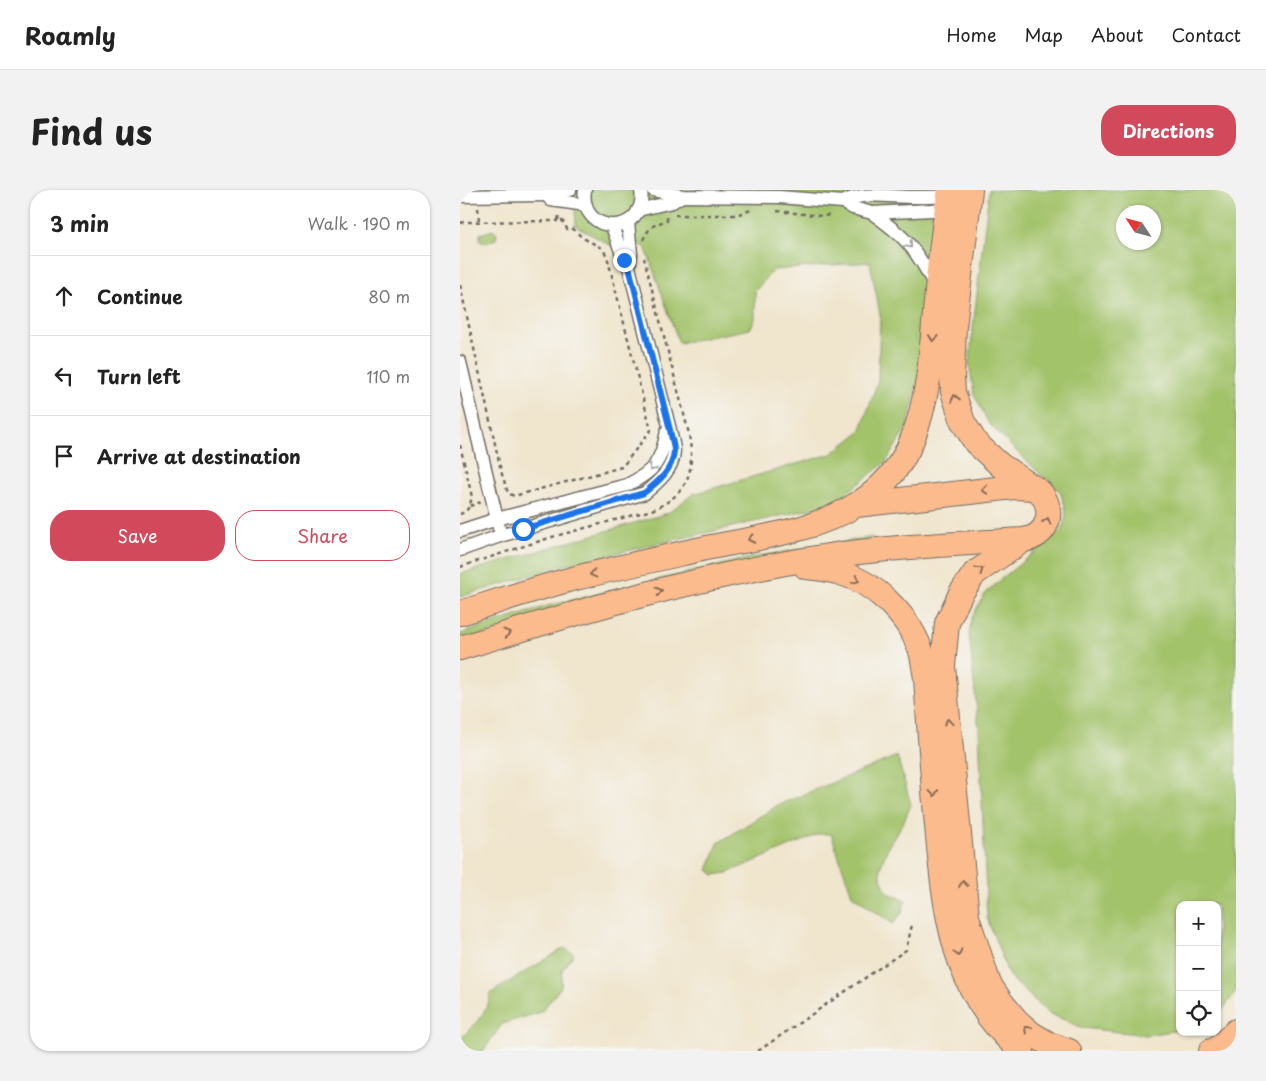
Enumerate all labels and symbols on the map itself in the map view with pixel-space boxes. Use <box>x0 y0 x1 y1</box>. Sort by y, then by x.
north arrow <box>1116 205 1161 250</box>
one-way arrow <box>903 239 912 248</box>
route end <box>613 249 636 272</box>
one-way arrow <box>928 335 939 343</box>
one-way arrow <box>950 394 961 403</box>
one-way arrow <box>648 463 657 472</box>
one-way arrow <box>981 484 989 495</box>
one-way arrow <box>1041 517 1051 526</box>
route start <box>512 518 535 541</box>
one-way arrow <box>747 533 756 544</box>
one-way arrow <box>588 568 597 579</box>
one-way arrow <box>974 568 983 576</box>
one-way arrow <box>851 574 860 584</box>
one-way arrow <box>654 586 663 597</box>
one-way arrow <box>502 629 510 639</box>
one-way arrow <box>943 718 954 726</box>
one-way arrow <box>929 789 940 797</box>
one-way arrow <box>958 880 969 888</box>
one-way arrow <box>952 948 962 957</box>
one-way arrow <box>1023 1026 1032 1035</box>

